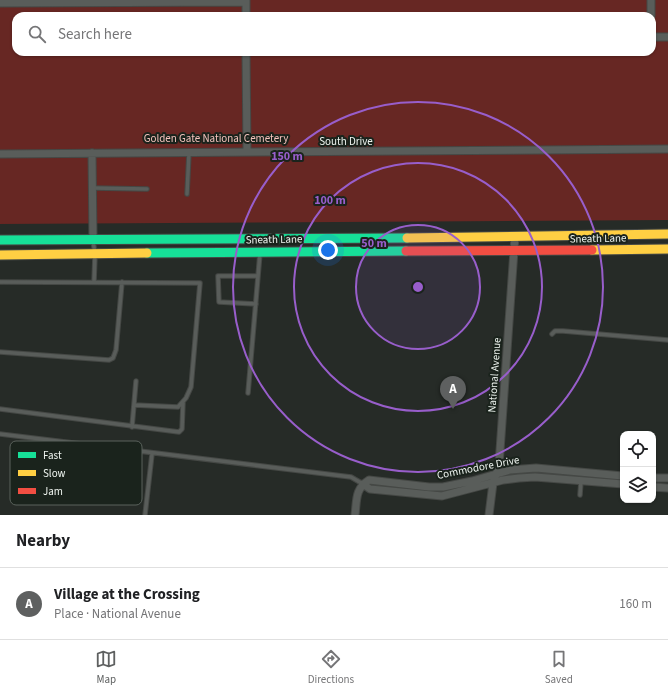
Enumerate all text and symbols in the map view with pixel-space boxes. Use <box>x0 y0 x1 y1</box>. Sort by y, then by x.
search box <box>12 12 656 56</box>
icon: search <box>26 23 48 45</box>
text: Search here <box>58 24 132 45</box>
park label: Golden Gate National Cemetery <box>144 131 288 146</box>
street label: South Drive <box>319 134 373 149</box>
text: 150 m <box>271 148 303 165</box>
text: 100 m <box>314 192 346 209</box>
street label: Sneath Lane <box>569 230 627 246</box>
street label: Sneath Lane <box>245 231 303 247</box>
text: 50 m <box>361 235 387 252</box>
your location <box>318 240 338 260</box>
centre of rings <box>411 280 425 294</box>
street label: National Avenue <box>484 336 505 413</box>
pin: A <box>440 376 466 409</box>
map controls <box>620 431 656 503</box>
button: locate <box>620 431 656 467</box>
legend <box>10 441 142 505</box>
text: Fast <box>43 448 62 463</box>
street label: Commodore Drive <box>436 452 521 483</box>
text: Slow <box>43 466 66 481</box>
button: layers <box>620 467 656 503</box>
text: Jam <box>43 484 63 499</box>
text: Nearby <box>16 529 70 553</box>
text: Village at the Crossing <box>54 584 200 605</box>
text: A <box>25 595 33 613</box>
text: 160 m <box>619 595 652 613</box>
text: Place · National Avenue <box>54 605 181 623</box>
tab: Map <box>95 648 117 687</box>
tab: Directions <box>308 648 354 687</box>
tab: Saved <box>545 648 573 687</box>

